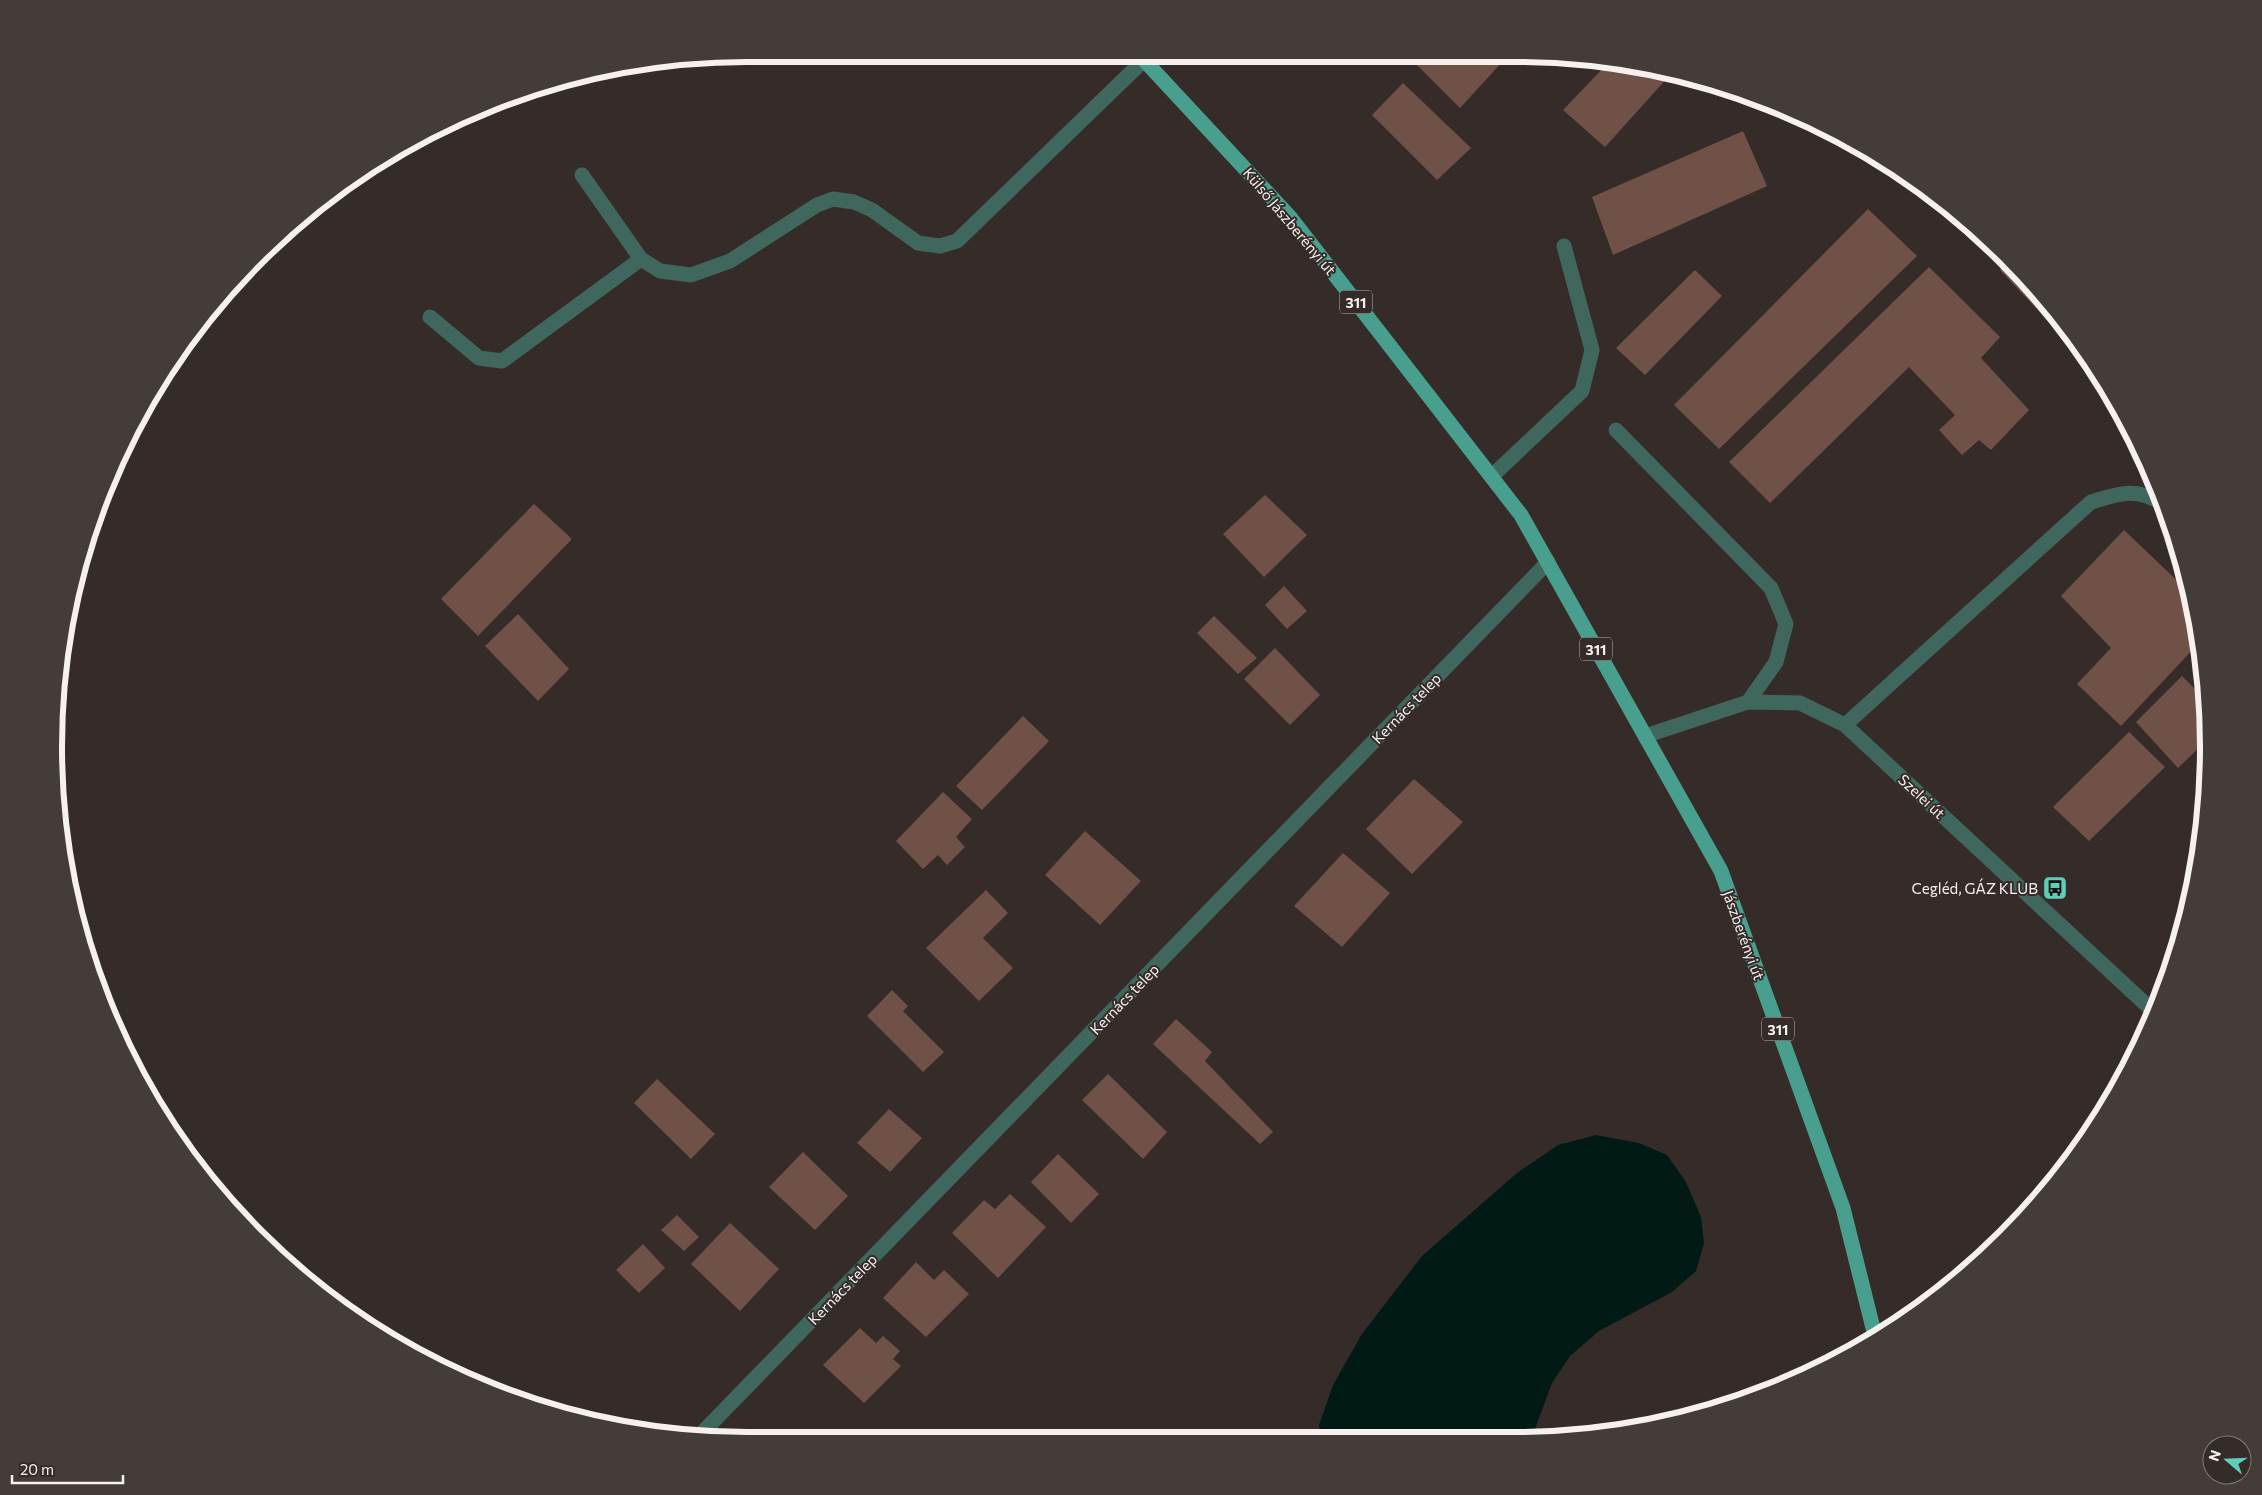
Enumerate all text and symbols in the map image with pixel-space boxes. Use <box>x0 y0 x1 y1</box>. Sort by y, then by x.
street label: Külső Jászberényi út <box>1240 163 1340 279</box>
road number: 311 <box>1340 290 1372 314</box>
road number: 311 <box>1580 638 1612 661</box>
street label: Kernács telep <box>1368 669 1444 747</box>
street label: Szelei út <box>1895 770 1949 822</box>
bus stop icon: Cegléd, GÁZ KLUB <box>2042 875 2068 901</box>
place label: Cegléd, GÁZ KLUB <box>1912 878 2038 897</box>
street label: Jászberényi út <box>1719 888 1769 982</box>
street label: Kernács telep <box>1086 960 1162 1038</box>
road number: 311 <box>1762 1018 1794 1040</box>
street label: Kernács telep <box>804 1250 880 1328</box>
north arrow <box>2202 1435 2252 1485</box>
text: N <box>2204 1448 2224 1463</box>
scale bar <box>12 1452 124 1484</box>
text: 20 m <box>20 1460 54 1478</box>

